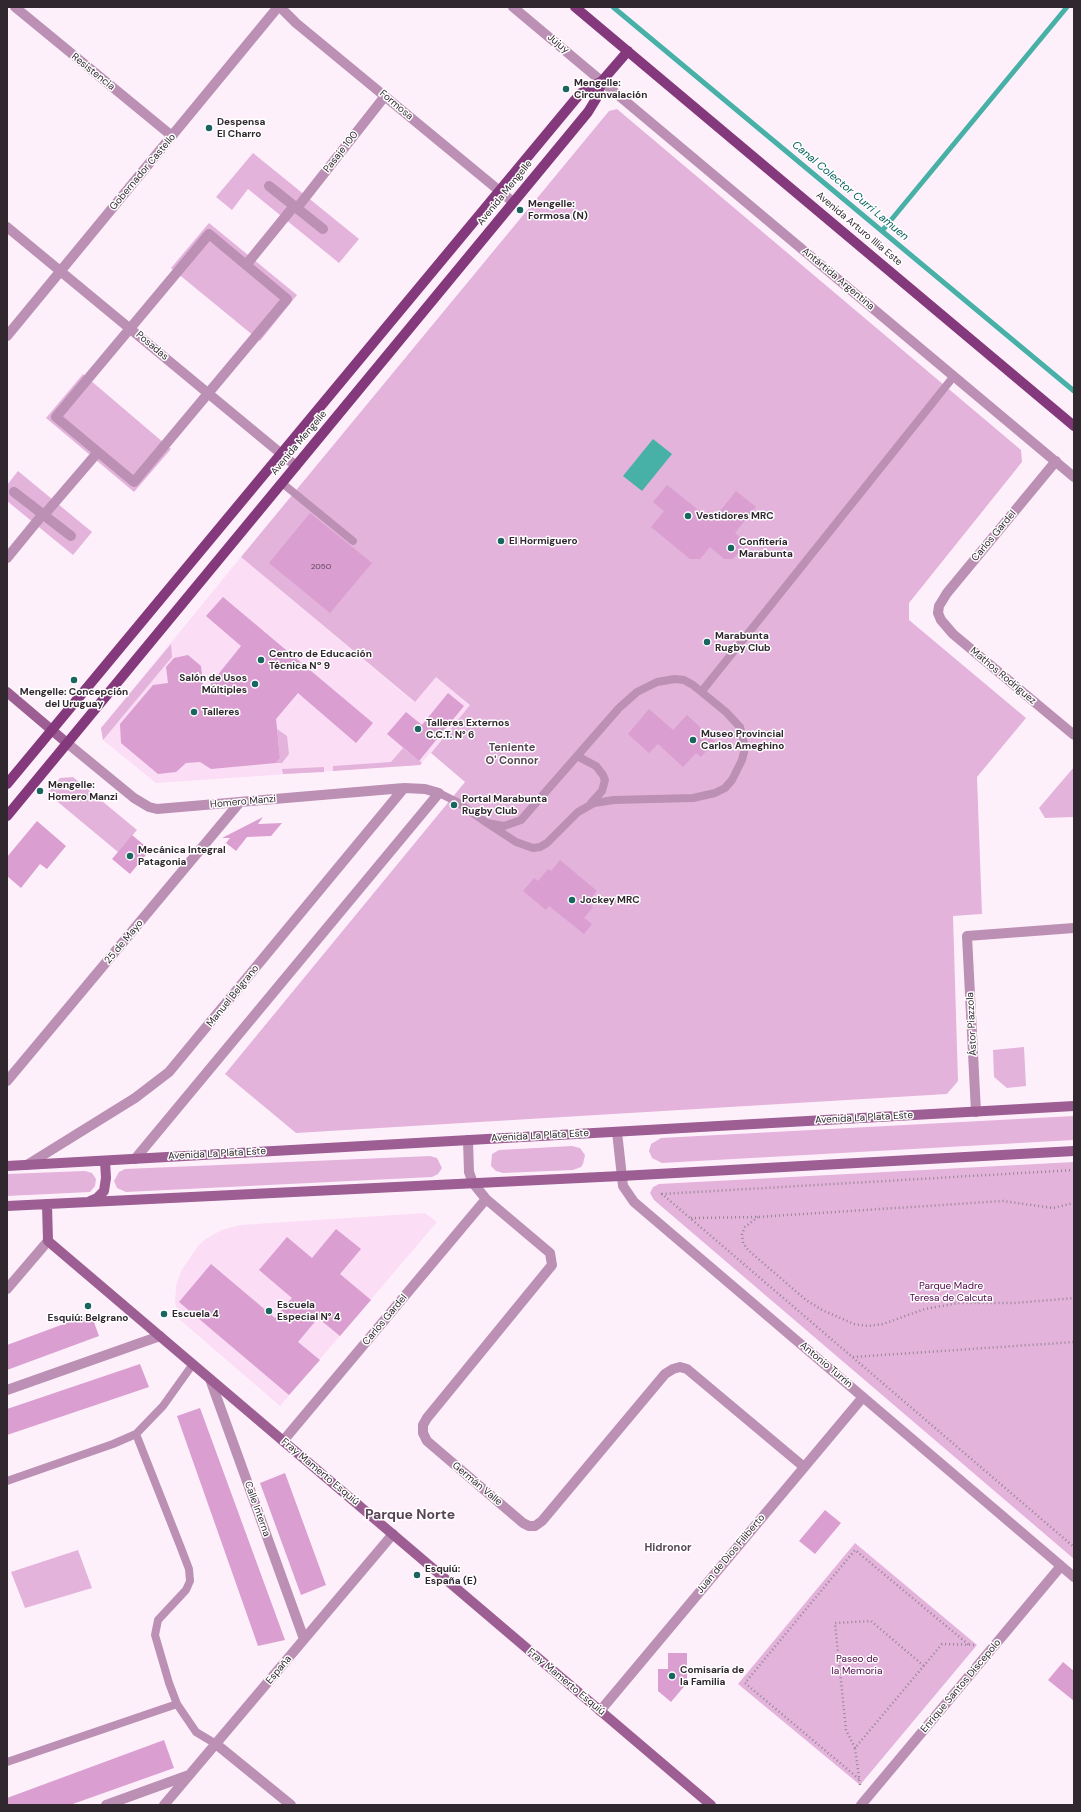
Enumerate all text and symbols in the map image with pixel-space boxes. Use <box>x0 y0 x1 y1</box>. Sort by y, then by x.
street label: Jujuy <box>545 32 571 56</box>
street label: Resistencia <box>69 51 117 93</box>
place label: Mengelle: Circunvalación <box>574 77 647 100</box>
marker: Mengelle: Circunvalación <box>561 84 571 94</box>
street label: Formosa <box>377 88 415 122</box>
place label: Despensa El Charro <box>217 116 265 140</box>
marker: Despensa El Charro <box>204 123 214 133</box>
street label: Pasaje 100 <box>321 129 361 175</box>
street label: Gobernador Castello <box>108 131 178 213</box>
water label: Canal Colector Curri Lamuen <box>789 138 911 244</box>
street label: Avenida Mengelle <box>475 158 535 228</box>
street label: Avenida Arturo Illia Este <box>814 189 904 269</box>
place label: Mengelle: Formosa (N) <box>528 198 588 222</box>
marker: Mengelle: Formosa (N) <box>515 205 525 215</box>
street label: Antártida Argentina <box>799 245 877 313</box>
street label: Posadas <box>133 329 171 363</box>
street label: Avenida Mengelle <box>269 408 329 478</box>
street label: Carlos Gardel <box>969 508 1019 564</box>
place label: Vestidores MRC <box>696 510 774 522</box>
marker: Vestidores MRC <box>683 511 693 521</box>
place label: El Hormiguero <box>509 535 578 547</box>
marker: El Hormiguero <box>496 536 506 546</box>
place label: Confitería Marabunta <box>739 536 793 560</box>
marker: Confitería Marabunta <box>726 543 736 553</box>
house number: 2050 <box>311 562 331 572</box>
place label: Marabunta Rugby Club <box>715 630 771 654</box>
marker: Marabunta Rugby Club <box>702 637 712 647</box>
street label: Mathos Rodríguez <box>968 645 1038 707</box>
place label: Centro de Educación Técnica Nº 9 <box>269 648 372 672</box>
marker: Centro de Educación Técnica Nº 9 <box>256 655 266 665</box>
place label: Salón de Usos Múltiples <box>179 672 247 696</box>
marker: Mengelle: Concepción del Uruguay <box>69 675 79 685</box>
marker: Salón de Usos Múltiples <box>250 679 260 689</box>
place label: Mengelle: Concepción del Uruguay <box>20 686 128 710</box>
place label: Talleres <box>202 706 240 718</box>
marker: Talleres <box>189 707 199 717</box>
place label: Talleres Externos C.C.T. N° 6 <box>426 717 509 740</box>
marker: Talleres Externos C.C.T. N° 6 <box>413 724 423 734</box>
place label: Museo Provincial Carlos Ameghino <box>701 728 784 752</box>
marker: Museo Provincial Carlos Ameghino <box>688 735 698 745</box>
district label: Teniente O' Connor <box>486 741 538 767</box>
place label: Mengelle: Homero Manzi <box>48 779 118 802</box>
marker: Mengelle: Homero Manzi <box>35 786 45 796</box>
street label: Homero Manzi <box>210 793 276 811</box>
place label: Portal Marabunta Rugby Club <box>462 793 547 816</box>
marker: Portal Marabunta Rugby Club <box>449 800 459 810</box>
place label: Mecánica Integral Patagonia <box>138 844 226 868</box>
marker: Mecánica Integral Patagonia <box>125 851 135 861</box>
place label: Jockey MRC <box>580 894 640 906</box>
marker: Jockey MRC <box>567 895 577 905</box>
street label: 25 de Mayo <box>102 918 146 966</box>
street label: Manuel Belgrano <box>204 963 262 1029</box>
street label: Ástor Piazzola <box>964 992 980 1056</box>
street label: Avenida La Plata Este <box>815 1109 913 1127</box>
street label: Avenida La Plata Este <box>491 1127 589 1145</box>
street label: Avenida La Plata Este <box>168 1145 266 1163</box>
park label: Parque Madre Teresa de Calcuta <box>910 1280 992 1304</box>
street label: Carlos Gardel <box>360 1292 410 1348</box>
place label: Escuela Especial N° 4 <box>277 1299 340 1322</box>
marker: Esquiú: Belgrano <box>83 1301 93 1311</box>
marker: Escuela Especial N° 4 <box>264 1306 274 1316</box>
place label: Escuela 4 <box>172 1308 219 1320</box>
marker: Escuela 4 <box>159 1309 169 1319</box>
place label: Esquiú: Belgrano <box>48 1312 128 1324</box>
street label: Antonio Turrín <box>797 1340 855 1390</box>
street label: Fray Mamerto Esquiú <box>279 1436 361 1508</box>
street label: Germán Valle <box>450 1460 504 1508</box>
street label: Calle Interna <box>241 1480 273 1538</box>
district label: Parque Norte <box>365 1507 455 1523</box>
street label: Juan de Dios Filiberto <box>694 1512 768 1596</box>
district label: Hidronor <box>644 1541 692 1555</box>
place label: Esquiú: España (E) <box>425 1563 477 1586</box>
marker: Esquiú: España (E) <box>412 1570 422 1580</box>
street label: Enrique Santos Discepolo <box>918 1637 1004 1735</box>
street label: Fray Mamerto Esquiú <box>525 1646 607 1718</box>
street label: España <box>264 1653 294 1687</box>
park label: Paseo de la Memoria <box>832 1653 882 1676</box>
place label: Comisaría de la Familia <box>680 1664 744 1688</box>
marker: Comisaría de la Familia <box>667 1671 677 1681</box>

